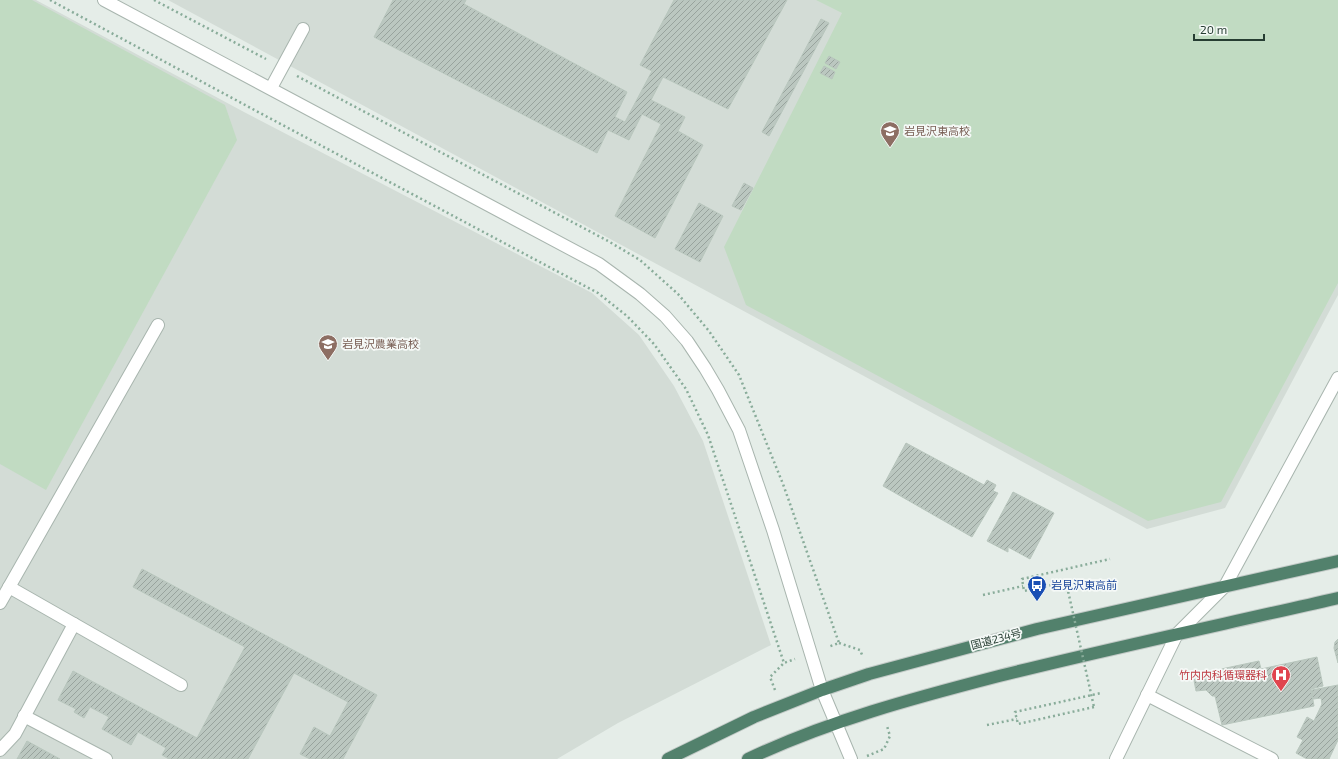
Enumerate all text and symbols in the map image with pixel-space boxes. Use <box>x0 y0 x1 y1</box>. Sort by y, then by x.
scale bar <box>1194 16 1264 42</box>
text: 20 m <box>1200 22 1227 36</box>
school or university icon: 岩見沢東高校 <box>879 120 901 148</box>
place label: 岩見沢東高校 <box>904 124 970 137</box>
school or university icon: 岩見沢農業高校 <box>317 333 339 361</box>
place label: 岩見沢農業高校 <box>342 337 419 350</box>
bus stop icon: 岩見沢東高前 <box>1026 574 1048 602</box>
place label: 岩見沢東高前 <box>1051 578 1117 591</box>
street label: 国道234号 <box>969 625 1023 652</box>
hospital icon: 竹内内科循環器科 <box>1270 664 1292 692</box>
place label: 竹内内科循環器科 <box>1179 668 1267 681</box>

